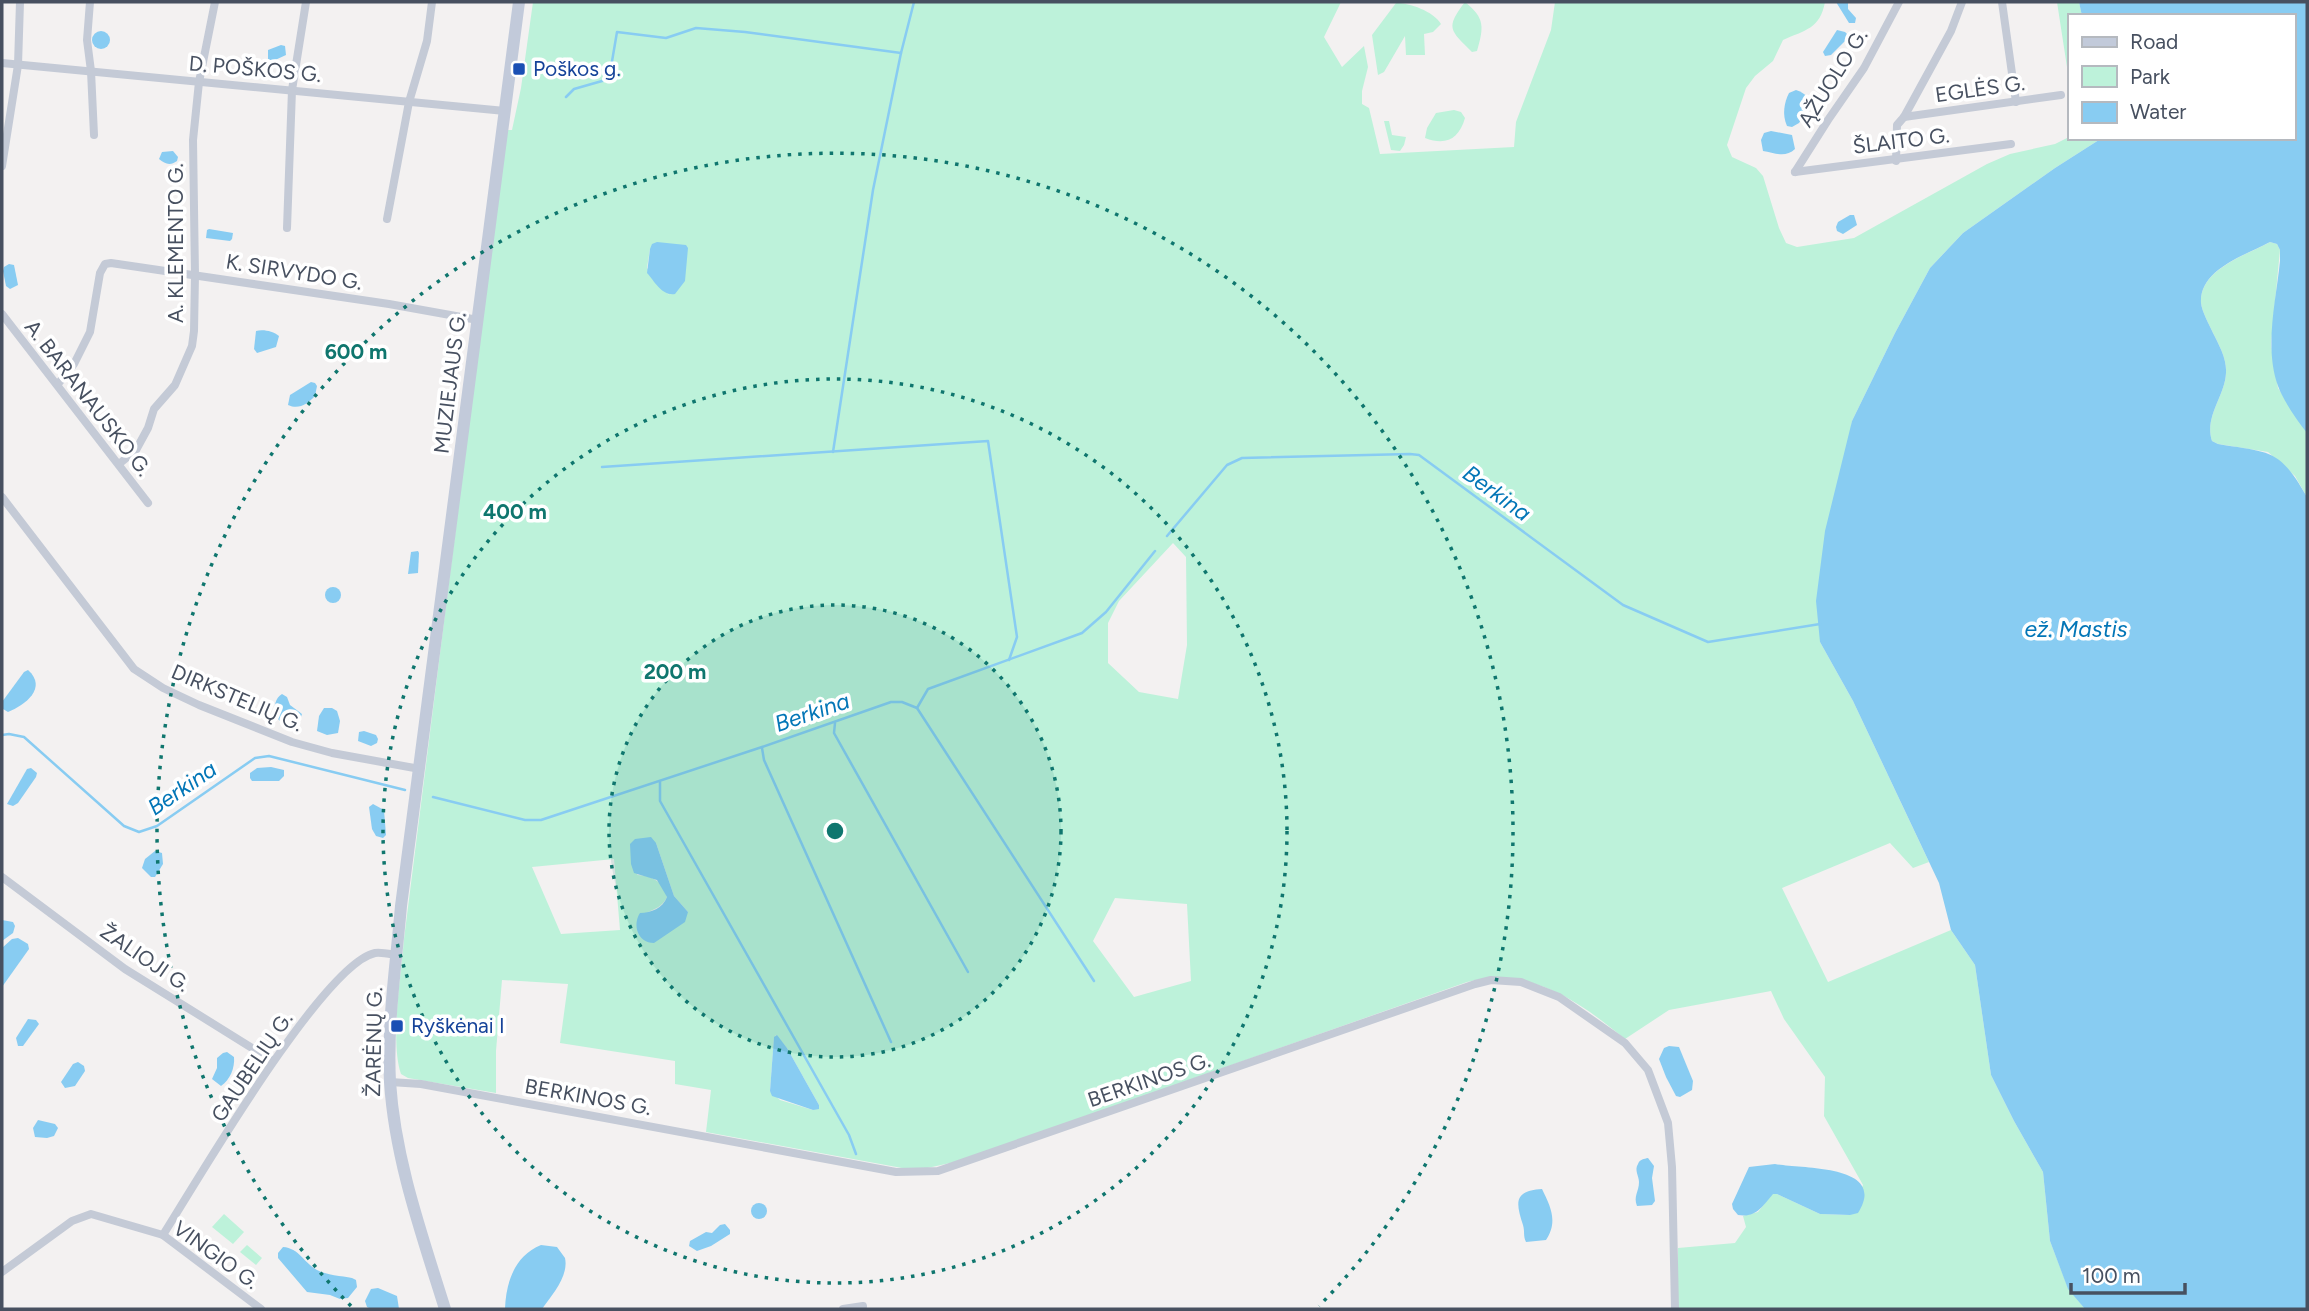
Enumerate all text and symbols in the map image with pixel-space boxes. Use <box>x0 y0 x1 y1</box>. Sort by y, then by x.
legend <box>2068 14 2295 140</box>
street label: ĄŽUOLO G. <box>1793 24 1873 131</box>
text: Road <box>2130 29 2178 54</box>
street label: D. POŠKOS G. <box>188 50 322 87</box>
place label: Poškos g. <box>533 56 621 81</box>
marker: Poškos g. <box>511 61 527 77</box>
text: Park <box>2130 64 2171 89</box>
street label: EGLĖS G. <box>1934 70 2026 107</box>
text: Water <box>2130 99 2186 124</box>
street label: ŠLAITO G. <box>1851 122 1951 159</box>
street label: A. KLEMENTO G. <box>163 163 188 323</box>
street label: K. SIRVYDO G. <box>224 248 364 295</box>
street label: MUZIEJAUS G. <box>428 311 471 455</box>
street label: A. BARANAUSKO G. <box>20 315 157 481</box>
text: 600 m <box>325 339 387 364</box>
water label: Berkina <box>1457 459 1537 527</box>
text: 400 m <box>483 499 547 524</box>
water label: ež. Mastis <box>2024 615 2128 643</box>
street label: DIRKSTELIŲ G. <box>168 659 307 736</box>
text: 200 m <box>644 659 706 684</box>
water label: Berkina <box>771 686 853 738</box>
water label: Berkina <box>142 755 222 821</box>
centre of rings <box>823 819 847 843</box>
street label: ŽALIOJI G. <box>96 919 195 997</box>
street label: ŽARĖNŲ G. <box>360 987 387 1097</box>
street label: GAUBELIŲ G. <box>206 1007 297 1126</box>
place label: Ryškėnai I <box>411 1013 505 1038</box>
marker: Ryškėnai I <box>389 1018 405 1034</box>
street label: BERKINOS G. <box>1084 1047 1213 1112</box>
street label: BERKINOS G. <box>523 1073 653 1120</box>
street label: VINGIO G. <box>169 1215 264 1294</box>
scale bar <box>2071 1252 2185 1296</box>
text: 100 m <box>2082 1263 2141 1288</box>

